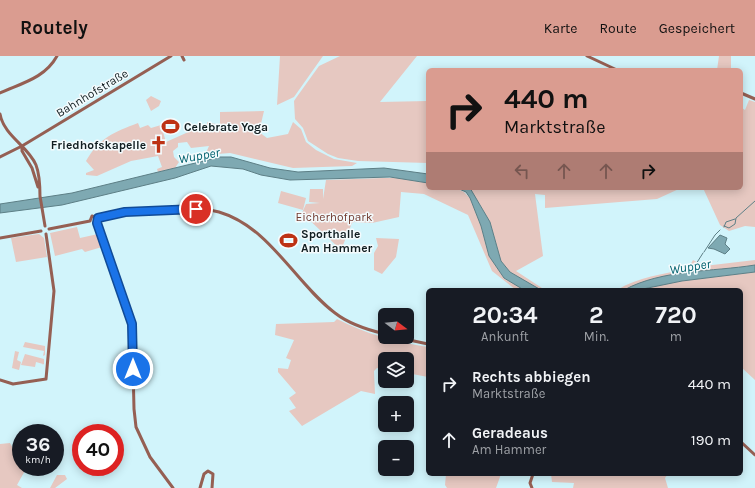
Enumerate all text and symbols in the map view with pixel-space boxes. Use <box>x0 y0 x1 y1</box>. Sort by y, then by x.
text: Routely <box>20 17 88 39</box>
text: Karte <box>544 20 578 37</box>
text: Route <box>600 20 637 37</box>
text: Gespeichert <box>659 20 735 37</box>
street label: Bahnhofstraße <box>53 66 131 120</box>
text: 440 m <box>504 82 589 115</box>
icon: right <box>438 84 490 136</box>
text: Marktstraße <box>504 116 606 138</box>
sports icon: Celebrate Yoga <box>161 117 181 137</box>
place label: Celebrate Yoga <box>184 120 268 134</box>
church icon: Friedhofskapelle <box>149 135 169 155</box>
place label: Friedhofskapelle <box>51 138 146 152</box>
water label: Wupper <box>177 144 221 166</box>
icon: left <box>511 160 533 182</box>
icon: ahead <box>553 160 575 182</box>
icon: ahead <box>595 160 617 182</box>
icon: right <box>637 160 659 182</box>
pin <box>179 192 213 226</box>
icon: arrive <box>185 198 207 220</box>
park label: Eicherhofpark <box>296 210 373 224</box>
place label: Sporthalle Am Hammer <box>301 227 373 255</box>
sports icon: Sporthalle Am Hammer <box>278 231 298 251</box>
water label: Wupper <box>668 256 712 277</box>
text: 20:34 <box>472 301 538 329</box>
text: 2 <box>589 301 604 329</box>
text: 720 <box>655 301 697 329</box>
north arrow <box>378 308 414 344</box>
map controls <box>378 308 414 476</box>
text: Ankunft <box>481 329 529 344</box>
text: Min. <box>584 329 609 344</box>
text: m <box>670 329 682 344</box>
position arrow <box>112 348 154 390</box>
button: layers <box>378 352 414 388</box>
text: Rechts abbiegen <box>472 368 591 386</box>
icon: right <box>438 373 460 395</box>
text: 440 m <box>688 375 731 393</box>
text: Marktstraße <box>472 386 545 401</box>
button: + <box>378 396 414 432</box>
speed limit sign: 40 <box>72 424 124 476</box>
text: Geradeaus <box>472 424 548 442</box>
icon: ahead <box>438 429 460 451</box>
text: 190 m <box>691 431 731 449</box>
text: 36 <box>26 433 50 456</box>
button: − <box>378 440 414 476</box>
text: Am Hammer <box>472 442 546 457</box>
text: km/h <box>25 454 51 466</box>

